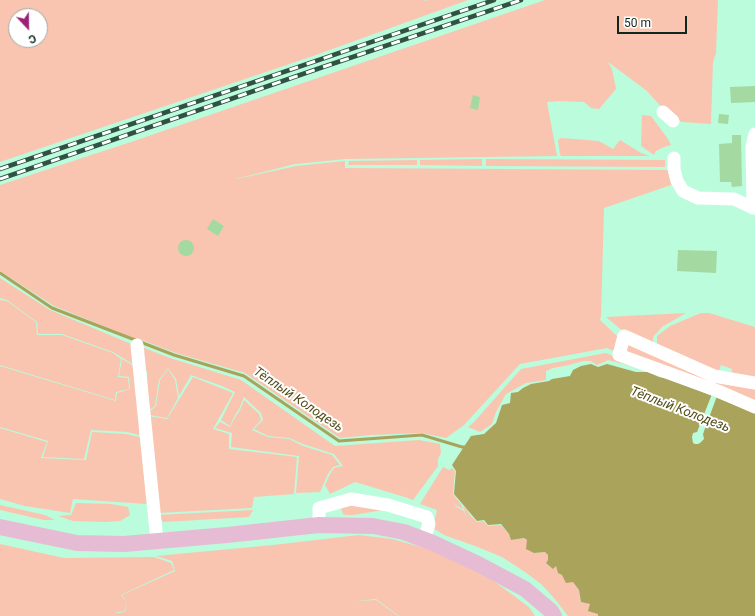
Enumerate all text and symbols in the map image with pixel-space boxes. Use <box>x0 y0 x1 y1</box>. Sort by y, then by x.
north arrow <box>8 8 48 48</box>
scale bar <box>619 8 689 34</box>
text: 50 m <box>624 16 651 30</box>
text: С <box>27 31 38 46</box>
water label: Тёплый Колодезь <box>250 364 346 436</box>
water label: Тёплый Колодезь <box>628 384 732 436</box>

